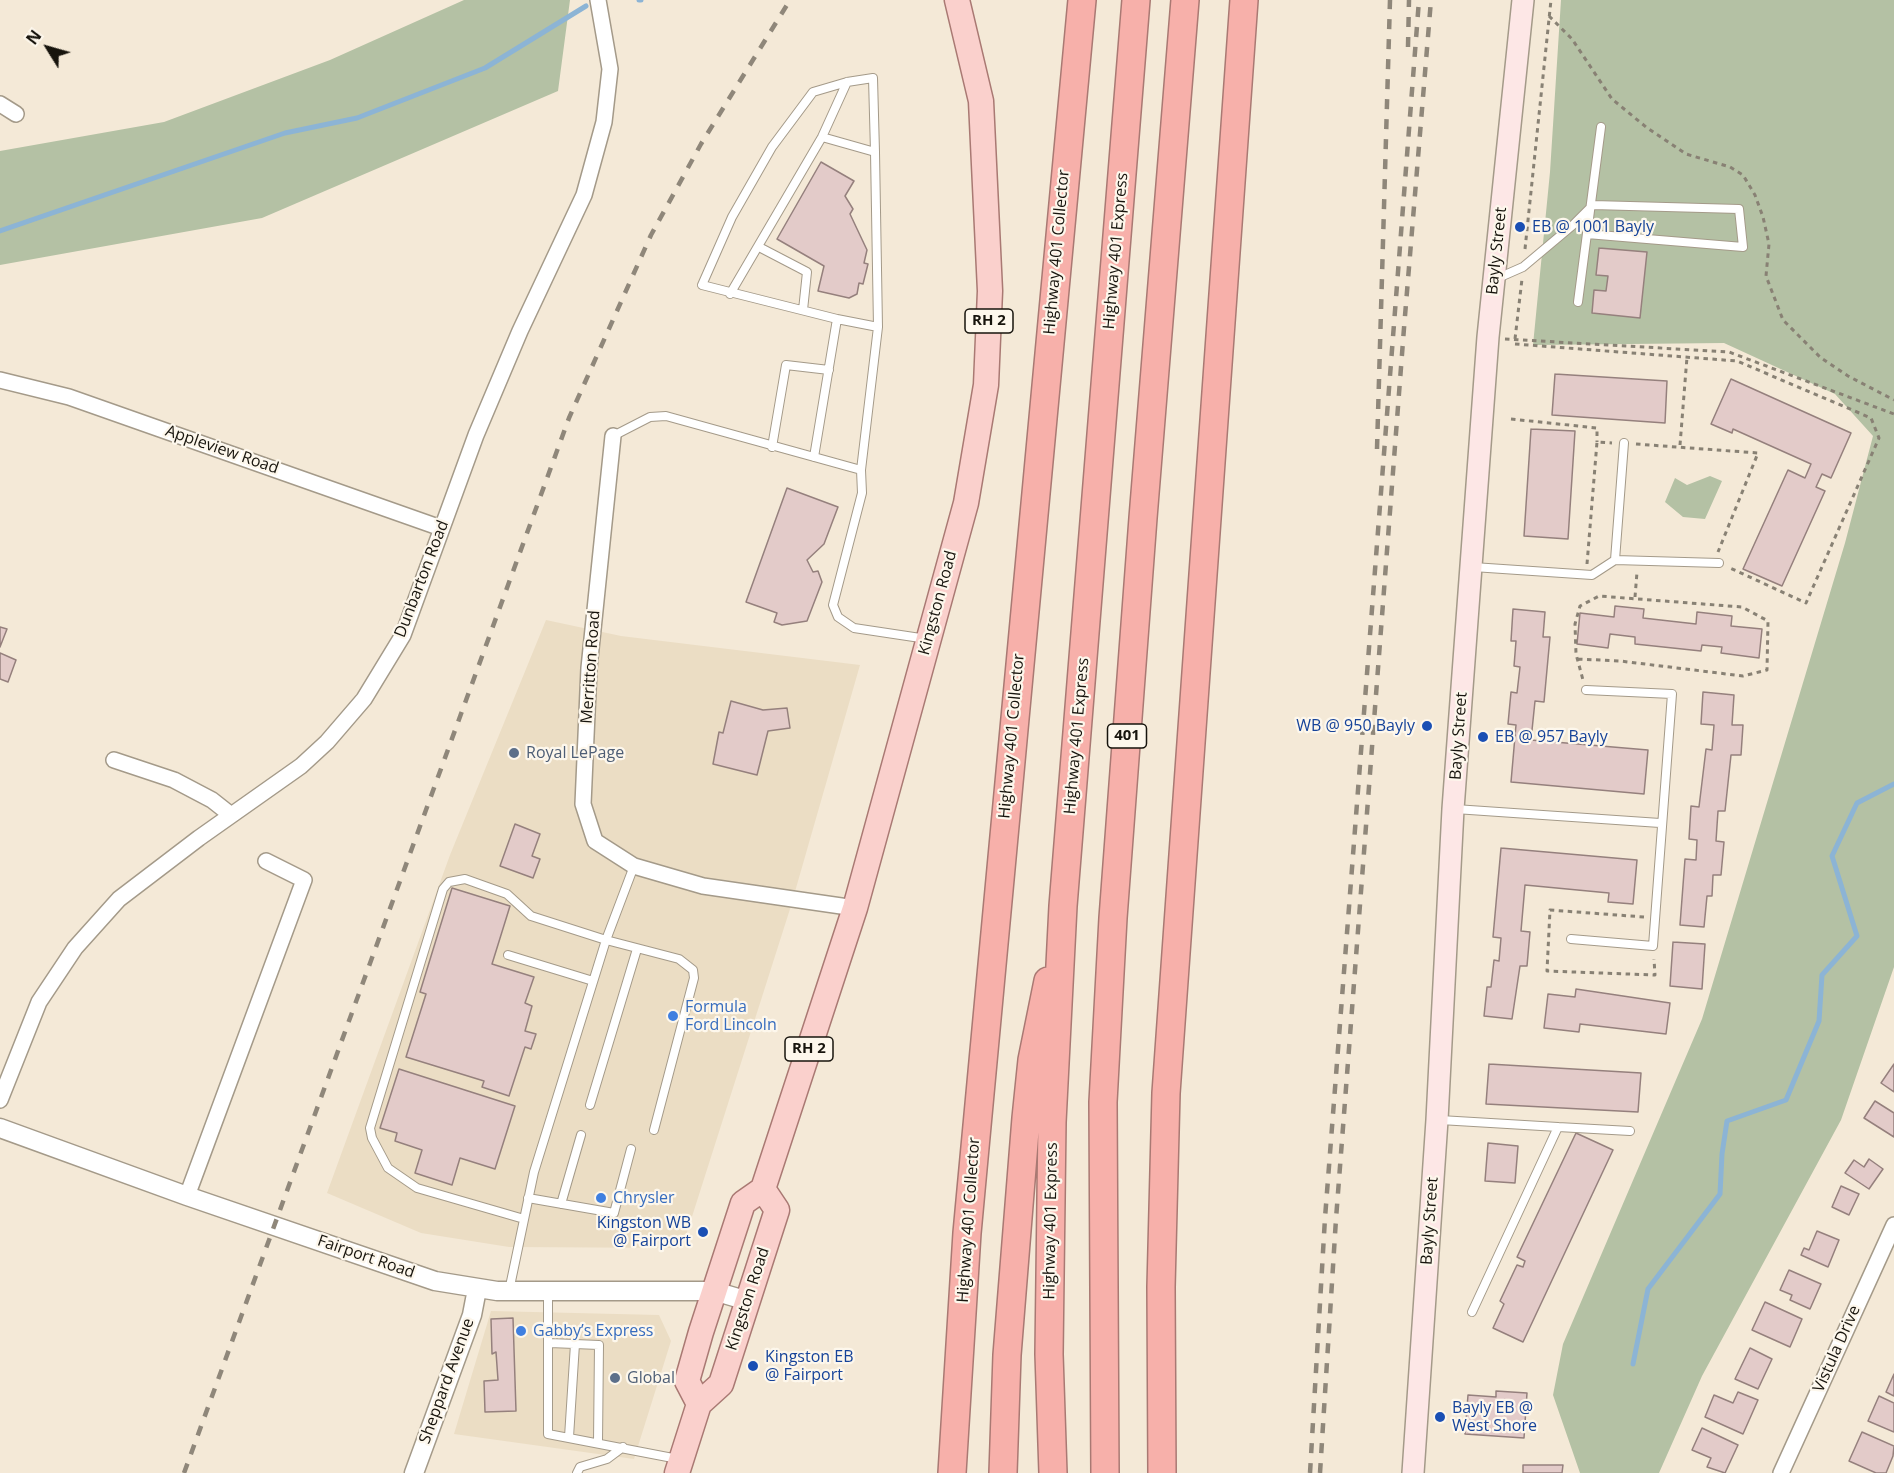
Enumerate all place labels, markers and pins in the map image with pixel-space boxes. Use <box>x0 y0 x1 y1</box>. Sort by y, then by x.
place label: EB @ 1001 Bayly <box>1532 217 1654 237</box>
marker: EB @ 1001 Bayly <box>1513 220 1527 234</box>
place label: WB @ 950 Bayly <box>1296 716 1415 736</box>
marker: WB @ 950 Bayly <box>1420 719 1434 733</box>
place label: EB @ 957 Bayly <box>1495 727 1608 747</box>
marker: EB @ 957 Bayly <box>1476 730 1490 744</box>
place label: Royal LePage <box>526 743 624 763</box>
marker: Royal LePage <box>507 746 521 760</box>
place label: Formula Ford Lincoln <box>685 997 777 1035</box>
marker: Formula Ford Lincoln <box>666 1009 680 1023</box>
place label: Chrysler <box>613 1188 675 1208</box>
marker: Chrysler <box>594 1191 608 1205</box>
place label: Kingston WB @ Fairport <box>597 1213 691 1251</box>
marker: Kingston WB @ Fairport <box>696 1225 710 1239</box>
place label: Gabby’s Express <box>533 1321 653 1341</box>
marker: Gabby’s Express <box>514 1324 528 1338</box>
place label: Kingston EB @ Fairport <box>765 1347 853 1385</box>
marker: Kingston EB @ Fairport <box>746 1359 760 1373</box>
place label: Global <box>627 1368 675 1388</box>
marker: Global <box>608 1371 622 1385</box>
place label: Bayly EB @ West Shore <box>1452 1398 1537 1436</box>
marker: Bayly EB @ West Shore <box>1433 1410 1447 1424</box>

